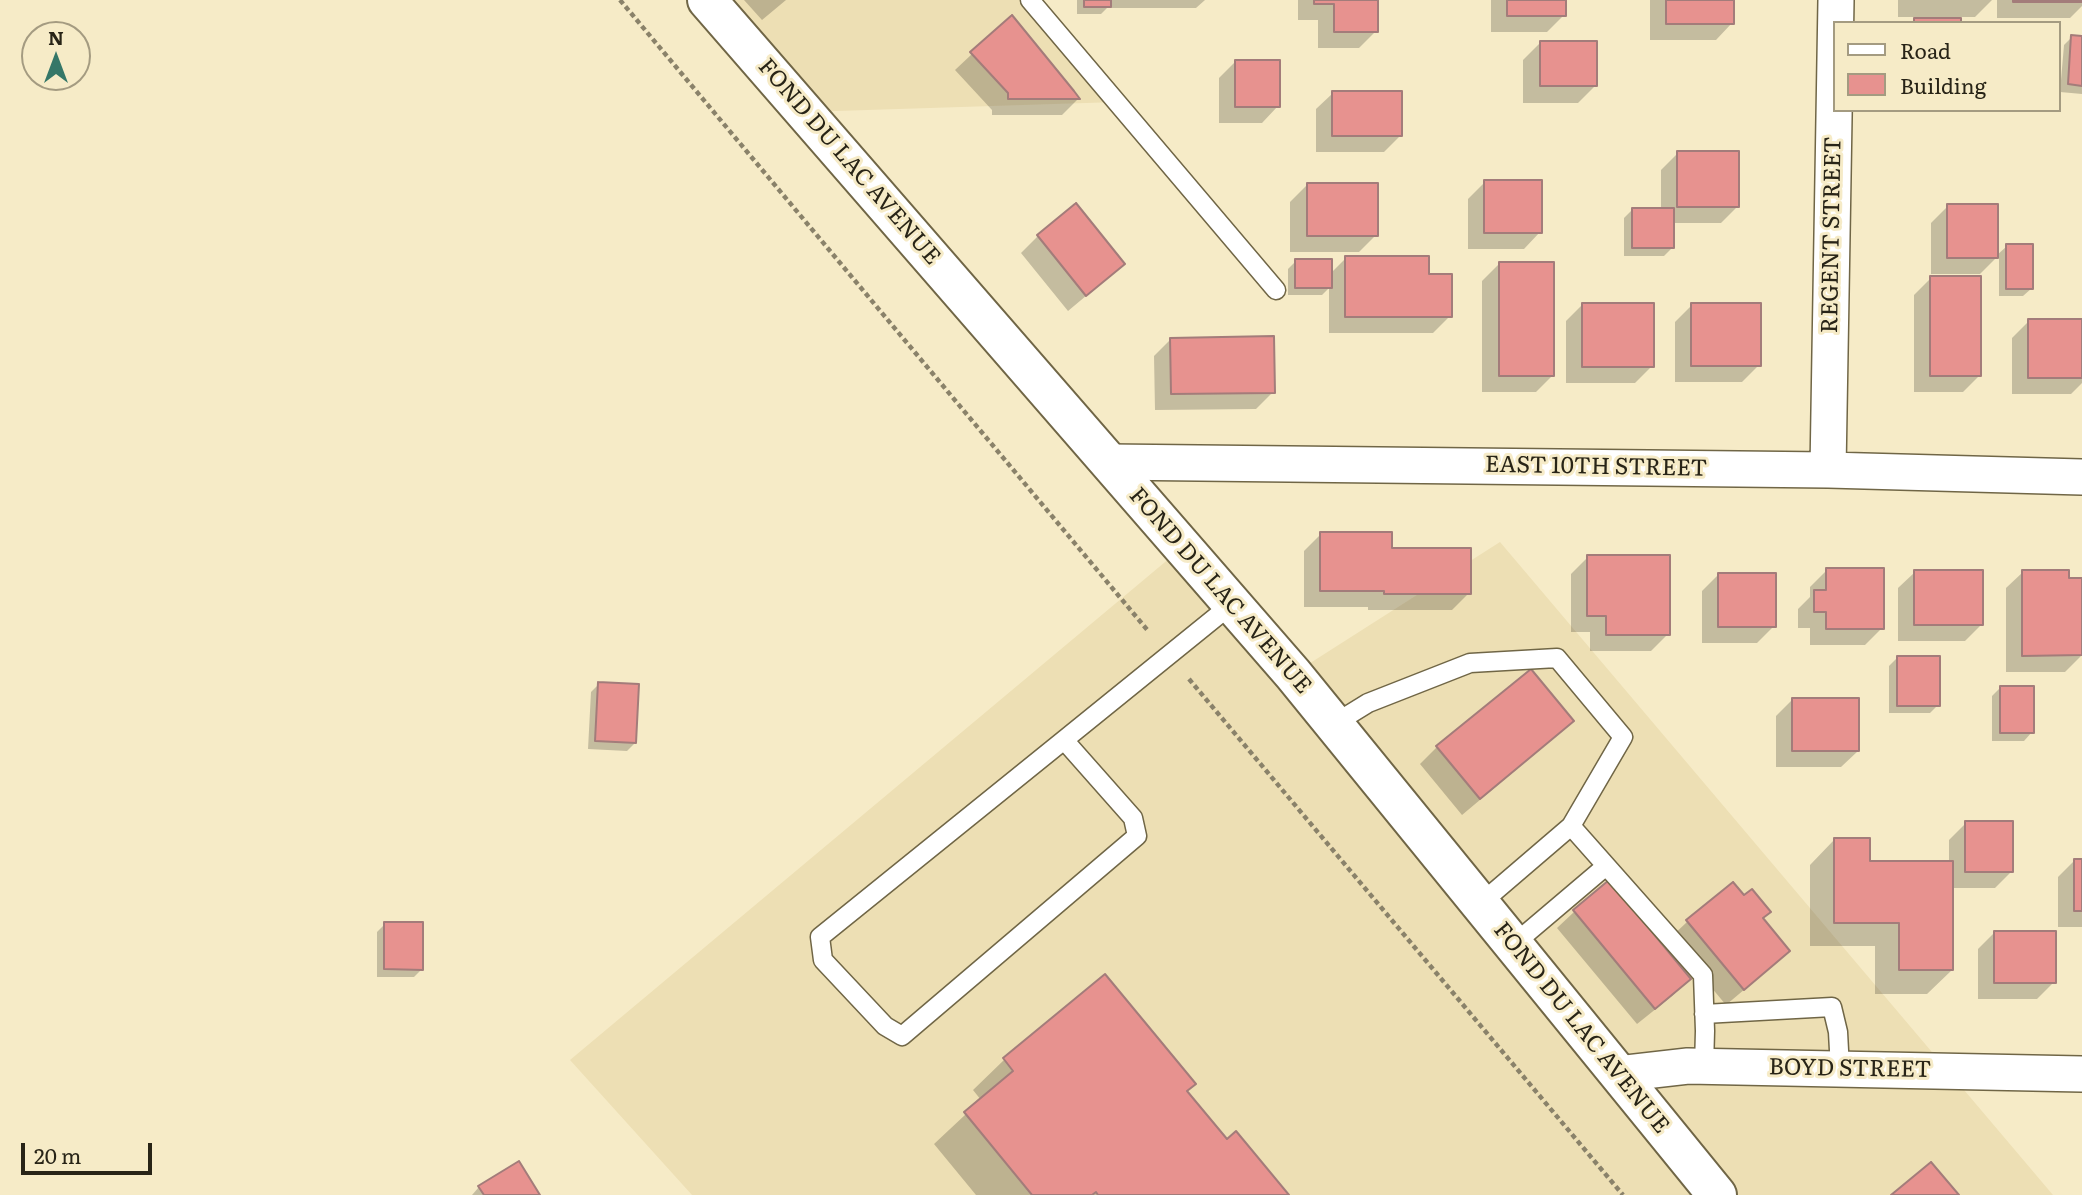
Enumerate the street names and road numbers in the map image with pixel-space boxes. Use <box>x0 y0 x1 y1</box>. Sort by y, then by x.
street label: FOND DU LAC AVENUE <box>752 53 946 271</box>
street label: REGENT STREET <box>1816 136 1848 334</box>
street label: EAST 10TH STREET <box>1485 451 1707 483</box>
street label: FOND DU LAC AVENUE <box>1123 482 1317 700</box>
street label: FOND DU LAC AVENUE <box>1487 917 1675 1139</box>
street label: BOYD STREET <box>1768 1054 1932 1084</box>

